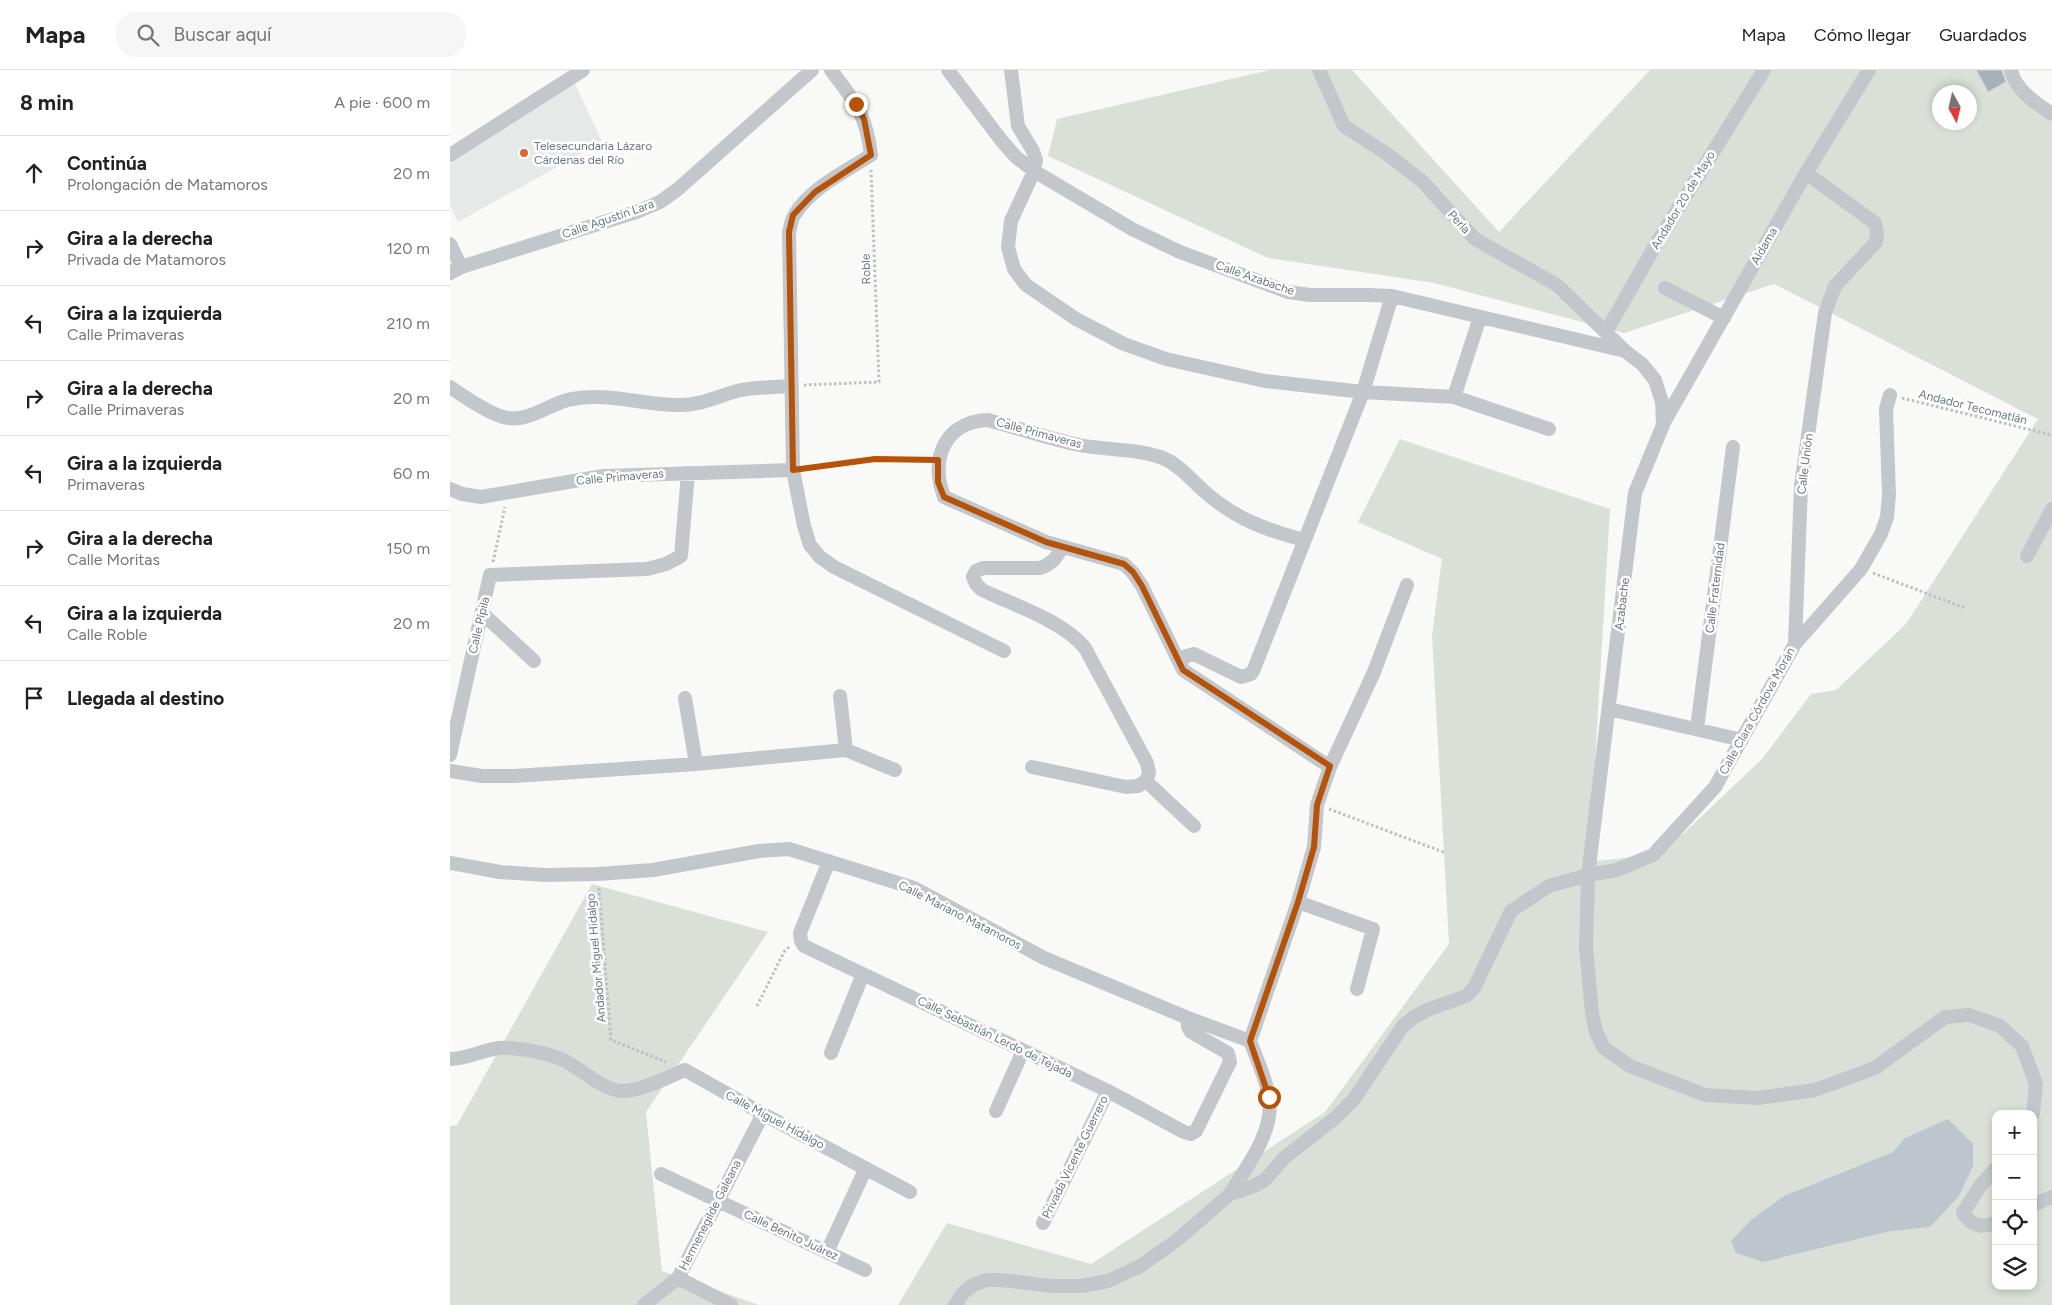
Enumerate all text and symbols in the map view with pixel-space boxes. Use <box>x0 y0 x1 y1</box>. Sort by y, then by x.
search box <box>116 12 466 57</box>
text: Mapa <box>25 20 86 49</box>
icon: search <box>134 21 162 49</box>
text: Buscar aquí <box>174 23 271 46</box>
text: Mapa <box>1741 24 1786 46</box>
text: Cómo llegar <box>1814 24 1911 46</box>
text: Guardados <box>1939 24 2027 46</box>
north arrow <box>1932 85 1977 130</box>
text: 8 min <box>20 90 74 115</box>
text: A pie · 600 m <box>334 93 430 112</box>
route end <box>845 93 868 116</box>
place label: Telesecundaria Lázaro Cárdenas del Río <box>534 139 652 167</box>
marker: Telesecundaria Lázaro Cárdenas del Río <box>518 147 530 159</box>
street label: Andador 20 de Mayo <box>1648 148 1718 252</box>
text: Continúa <box>67 152 147 175</box>
icon: ahead <box>20 159 48 187</box>
text: 20 m <box>393 164 430 183</box>
text: Prolongación de Matamoros <box>67 175 268 194</box>
street label: Calle Agustín Lara <box>560 197 656 241</box>
street label: Perla <box>1445 208 1473 236</box>
street label: Aldama <box>1748 225 1780 267</box>
text: Gira a la derecha <box>67 227 213 250</box>
icon: right <box>20 234 48 262</box>
text: 120 m <box>387 239 430 258</box>
text: Privada de Matamoros <box>67 250 226 269</box>
street label: Roble <box>858 253 874 285</box>
street label: Calle Azabache <box>1214 258 1297 298</box>
text: Gira a la izquierda <box>67 302 222 325</box>
icon: left <box>20 309 48 337</box>
text: 210 m <box>387 314 430 333</box>
text: Calle Primaveras <box>67 325 184 344</box>
text: Gira a la derecha <box>67 377 213 400</box>
icon: right <box>20 384 48 412</box>
street label: Andador Tecomatlán <box>1917 387 2029 427</box>
text: 20 m <box>393 389 430 408</box>
text: Calle Primaveras <box>67 400 184 419</box>
street label: Calle Primaveras <box>995 415 1084 451</box>
street label: Calle Unión <box>1794 432 1816 495</box>
text: Gira a la izquierda <box>67 452 222 475</box>
icon: left <box>20 459 48 487</box>
text: 60 m <box>393 464 430 483</box>
street label: Calle Primaveras <box>576 466 665 488</box>
text: Primaveras <box>67 475 145 494</box>
text: Gira a la derecha <box>67 527 213 550</box>
icon: right <box>20 534 48 562</box>
text: 150 m <box>386 539 430 558</box>
street label: Calle Fraternidad <box>1703 542 1727 634</box>
text: Calle Moritas <box>67 550 160 569</box>
street label: Azabache <box>1612 576 1632 631</box>
street label: Calle Pípila <box>466 595 492 655</box>
text: Gira a la izquierda <box>67 602 222 625</box>
icon: left <box>20 609 48 637</box>
text: 20 m <box>393 614 430 633</box>
text: Calle Roble <box>67 625 147 644</box>
street label: Calle Clara Córdova Morán <box>1716 645 1798 777</box>
icon: arrive <box>20 684 48 712</box>
text: Llegada al destino <box>67 687 224 710</box>
street label: Calle Mariano Matamoros <box>896 878 1024 952</box>
street label: Andador Miguel Hidalgo <box>583 893 609 1023</box>
street label: Calle Sebastián Lerdo de Tejada <box>915 993 1075 1081</box>
route start <box>1258 1086 1281 1109</box>
street label: Calle Miguel Hidalgo <box>723 1088 827 1152</box>
street label: Privada Vicente Guerrero <box>1039 1093 1111 1221</box>
map controls <box>1992 1110 2037 1290</box>
button: + <box>1992 1110 2037 1155</box>
button: − <box>1992 1155 2037 1200</box>
street label: Hermenegilde Galeana <box>676 1157 744 1273</box>
button: locate <box>1992 1200 2037 1245</box>
street label: Calle Benito Juárez <box>741 1207 841 1263</box>
button: layers <box>1992 1245 2037 1290</box>

